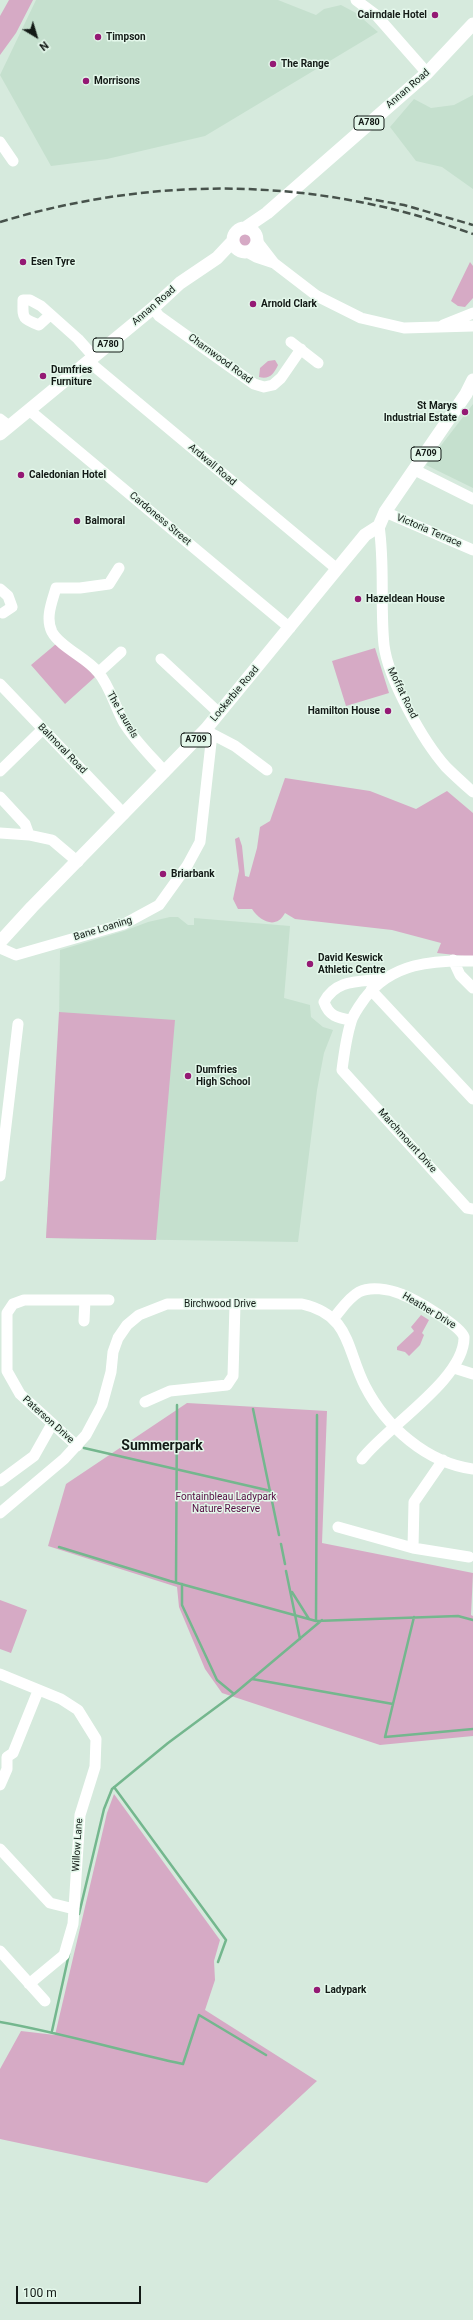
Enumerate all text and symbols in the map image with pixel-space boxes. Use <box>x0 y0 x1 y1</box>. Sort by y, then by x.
place label: Cairndale Hotel <box>358 9 427 21</box>
marker: Cairndale Hotel <box>430 10 440 20</box>
north arrow <box>16 16 56 56</box>
place label: Timpson <box>106 31 146 43</box>
marker: Timpson <box>93 32 103 42</box>
text: N <box>37 38 51 53</box>
place label: The Range <box>281 58 329 70</box>
marker: The Range <box>268 59 278 69</box>
street label: Annan Road <box>384 67 432 111</box>
place label: Morrisons <box>94 75 140 87</box>
marker: Morrisons <box>81 76 91 86</box>
road number: A780 <box>354 116 384 130</box>
place label: Esen Tyre <box>31 256 75 268</box>
marker: Esen Tyre <box>18 257 28 267</box>
street label: Annan Road <box>130 284 178 328</box>
place label: Arnold Clark <box>261 298 317 310</box>
marker: Arnold Clark <box>248 299 258 309</box>
street label: Charnwood Road <box>186 332 254 386</box>
road number: A780 <box>93 338 123 352</box>
place label: Dumfries Furniture <box>51 364 92 388</box>
marker: Dumfries Furniture <box>38 371 48 381</box>
place label: St Marys Industrial Estate <box>384 400 457 424</box>
marker: St Marys Industrial Estate <box>460 407 470 417</box>
street label: Ardwall Road <box>186 442 238 488</box>
road number: A709 <box>411 447 441 461</box>
place label: Caledonian Hotel <box>29 469 106 481</box>
marker: Caledonian Hotel <box>16 470 26 480</box>
street label: Cardoness Street <box>127 490 193 548</box>
street label: Victoria Terrace <box>394 512 464 550</box>
place label: Balmoral <box>85 515 125 527</box>
marker: Balmoral <box>72 516 82 526</box>
place label: Hazeldean House <box>366 593 445 605</box>
marker: Hazeldean House <box>353 594 363 604</box>
street label: Lockerbie Road <box>208 664 262 724</box>
street label: Moffat Road <box>384 665 420 721</box>
street label: The Laurels <box>104 690 140 740</box>
place label: Hamilton House <box>308 705 380 717</box>
marker: Hamilton House <box>383 706 393 716</box>
street label: Balmoral Road <box>35 721 89 777</box>
road number: A709 <box>181 733 211 747</box>
place label: Briarbank <box>171 868 215 880</box>
marker: Briarbank <box>158 869 168 879</box>
street label: Bane Loaning <box>72 914 134 944</box>
place label: David Keswick Athletic Centre <box>318 952 385 976</box>
marker: David Keswick Athletic Centre <box>305 959 315 969</box>
place label: Dumfries High School <box>196 1064 250 1088</box>
marker: Dumfries High School <box>183 1071 193 1081</box>
street label: Marchmount Drive <box>375 1107 439 1175</box>
street label: Heather Drive <box>400 1290 458 1332</box>
street label: Birchwood Drive <box>184 1298 256 1310</box>
street label: Paterson Drive <box>20 1394 76 1446</box>
district label: Summerpark <box>121 1438 203 1454</box>
park label: Fontainbleau Ladypark Nature Reserve <box>176 1491 276 1514</box>
street label: Willow Lane <box>70 1818 86 1872</box>
place label: Ladypark <box>325 1984 366 1996</box>
marker: Ladypark <box>312 1985 322 1995</box>
scale bar <box>18 2278 143 2304</box>
text: 100 m <box>23 2286 57 2300</box>

